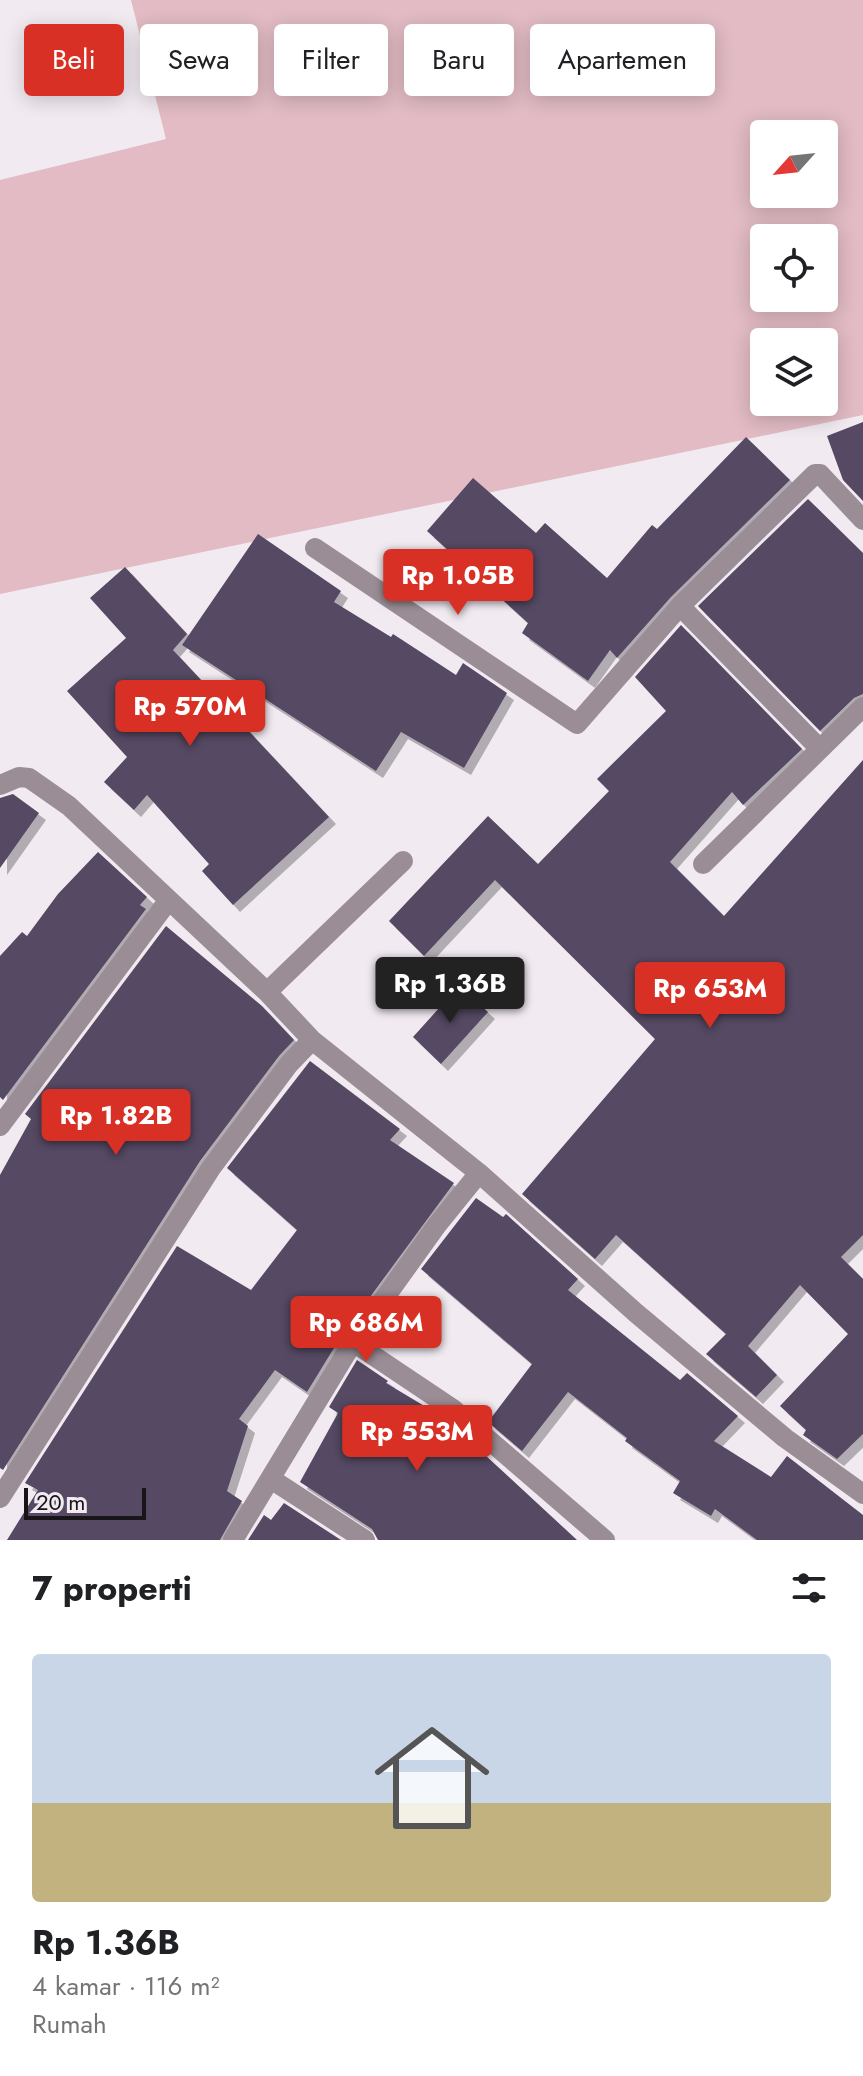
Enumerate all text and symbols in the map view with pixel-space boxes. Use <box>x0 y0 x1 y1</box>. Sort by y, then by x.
chip: Beli <box>24 24 124 96</box>
chip: Sewa <box>140 24 258 96</box>
chip: Filter <box>274 24 388 96</box>
chip: Baru <box>404 24 514 96</box>
chip: Apartemen <box>530 24 715 96</box>
north arrow <box>750 120 838 208</box>
map controls <box>750 120 838 416</box>
button: locate <box>750 224 838 312</box>
button: layers <box>750 328 838 416</box>
pin: Rp 1.05B <box>375 549 541 617</box>
text: Rp 1.05B <box>401 556 515 594</box>
pin: Rp 570M <box>116 680 264 748</box>
text: Rp 570M <box>133 687 247 725</box>
pin: Rp 1.36B <box>367 957 533 1025</box>
pin: Rp 653M <box>636 962 784 1030</box>
text: Rp 1.36B <box>393 964 507 1002</box>
text: Rp 653M <box>653 969 767 1007</box>
pin: Rp 1.82B <box>33 1089 199 1157</box>
text: Rp 1.82B <box>60 1096 172 1134</box>
pin: Rp 686M <box>292 1296 440 1364</box>
text: Rp 686M <box>309 1303 423 1341</box>
pin: Rp 553M <box>343 1405 491 1473</box>
text: Rp 553M <box>360 1412 474 1450</box>
scale bar <box>24 1484 146 1520</box>
text: 20 m <box>36 1486 85 1518</box>
text: 7 properti <box>32 1564 192 1613</box>
icon: filters <box>787 1566 831 1610</box>
icon: home <box>360 1706 504 1850</box>
text: Rp 1.36B <box>32 1918 180 1967</box>
text: 4 kamar · 116 m² <box>32 1967 219 2005</box>
text: Rumah <box>32 2005 107 2043</box>

